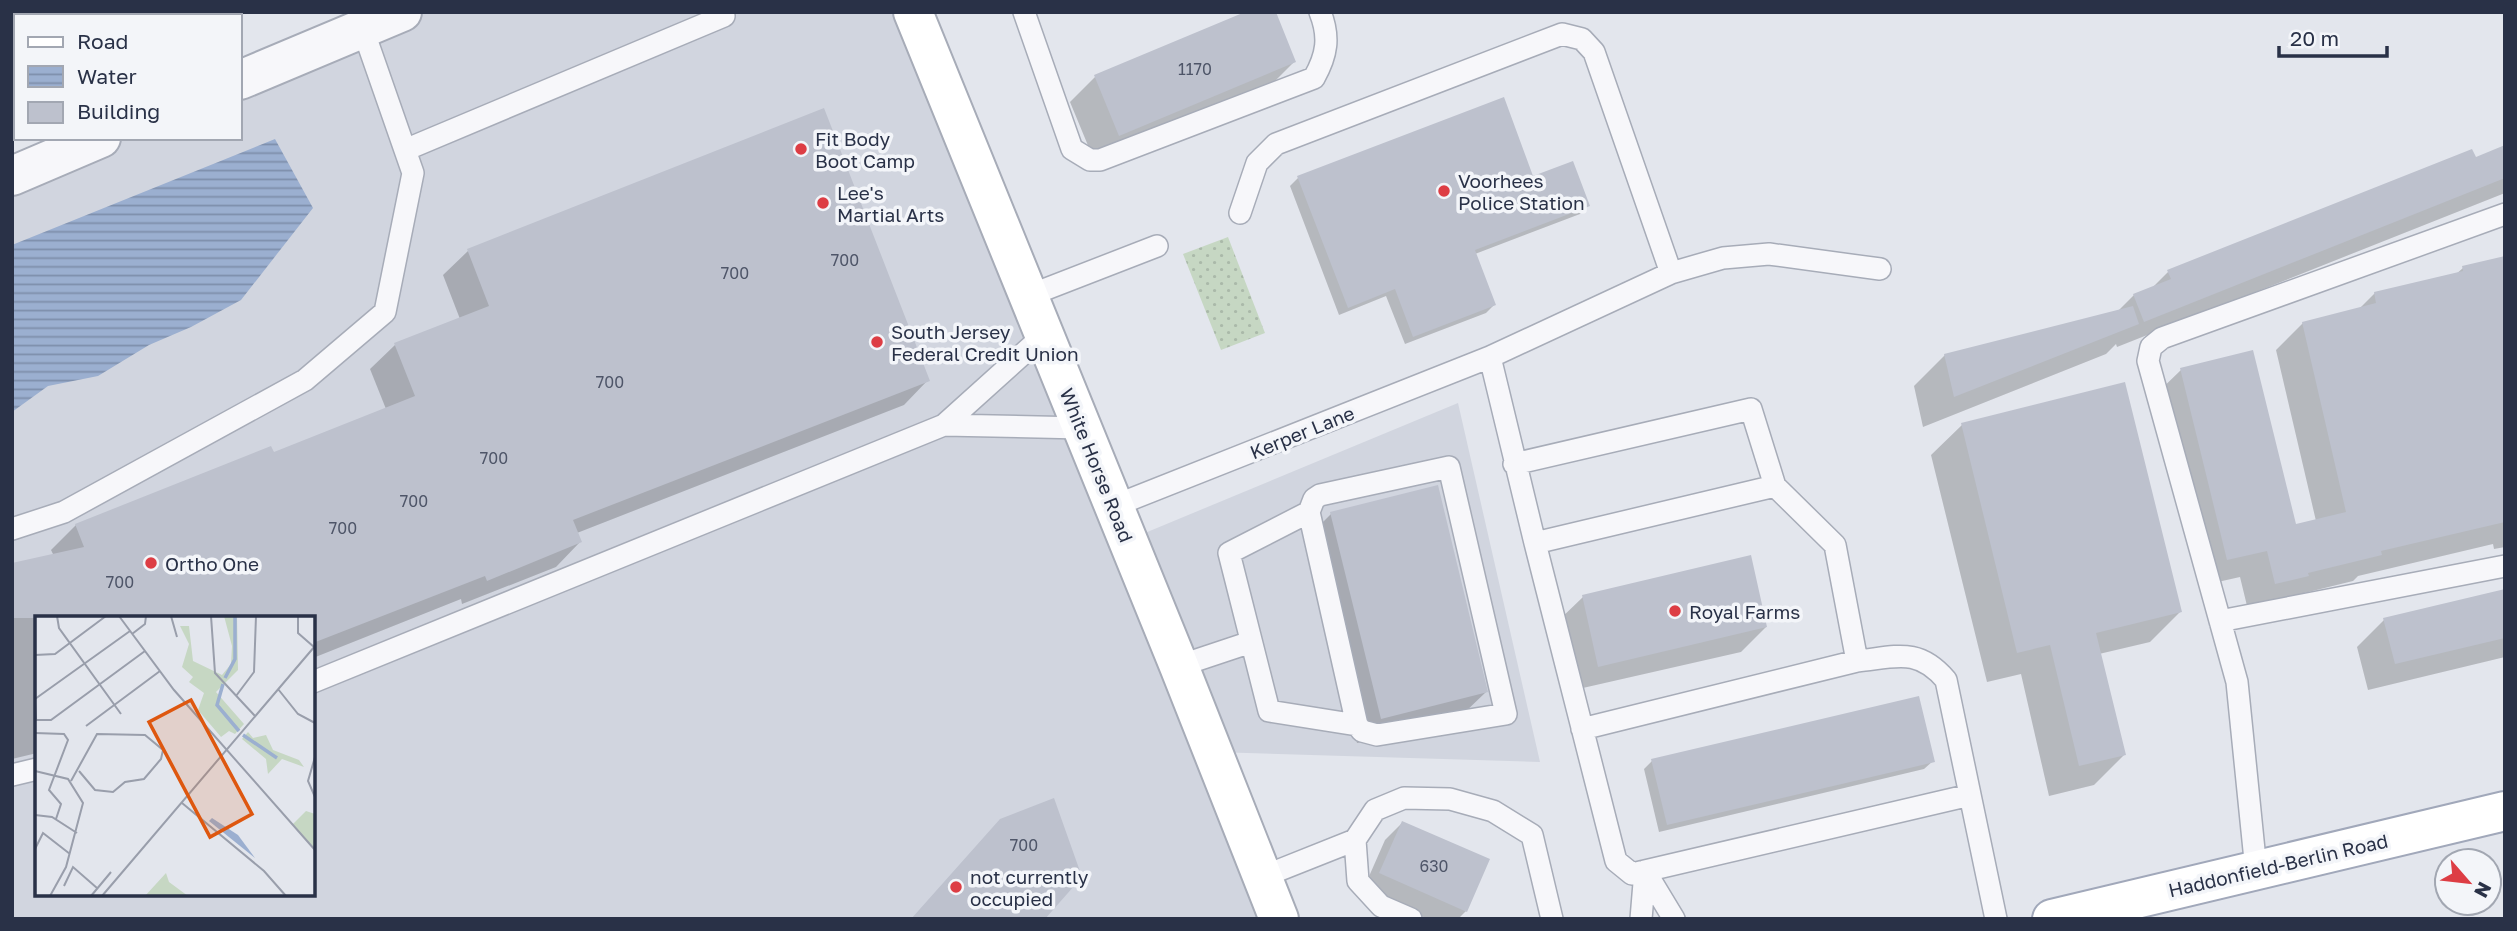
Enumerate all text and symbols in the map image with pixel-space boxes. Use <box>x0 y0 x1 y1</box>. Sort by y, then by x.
legend <box>14 14 242 140</box>
scale bar <box>2279 14 2388 58</box>
text: 20 m <box>2290 25 2339 51</box>
text: Road <box>77 28 128 54</box>
house number: 1170 <box>1178 59 1212 79</box>
text: Water <box>77 63 137 89</box>
text: Building <box>77 98 160 124</box>
place label: Fit Body Boot Camp <box>815 127 915 172</box>
marker: Fit Body Boot Camp <box>793 141 809 157</box>
place label: Voorhees Police Station <box>1458 169 1585 214</box>
place label: Lee's Martial Arts <box>837 181 944 226</box>
marker: Voorhees Police Station <box>1436 183 1452 199</box>
marker: Lee's Martial Arts <box>815 195 831 211</box>
house number: 700 <box>831 250 859 270</box>
house number: 700 <box>721 263 749 283</box>
place label: South Jersey Federal Credit Union <box>891 320 1079 365</box>
marker: South Jersey Federal Credit Union <box>869 334 885 350</box>
house number: 700 <box>596 372 624 392</box>
street label: White Horse Road <box>1056 385 1138 545</box>
street label: Kerper Lane <box>1246 401 1358 463</box>
house number: 700 <box>480 448 508 468</box>
house number: 700 <box>400 491 428 511</box>
house number: 700 <box>329 518 357 538</box>
place label: Ortho One <box>165 552 259 575</box>
marker: Ortho One <box>143 555 159 571</box>
house number: 700 <box>106 572 134 592</box>
place label: Royal Farms <box>1689 600 1800 623</box>
marker: Royal Farms <box>1667 603 1683 619</box>
inset map <box>35 616 315 896</box>
street label: Haddonfield-Berlin Road <box>2166 829 2390 901</box>
house number: 700 <box>1010 835 1038 855</box>
north arrow <box>2433 847 2503 917</box>
house number: 630 <box>1420 856 1448 876</box>
place label: not currently occupied <box>970 865 1089 910</box>
text: N <box>2470 878 2497 902</box>
marker: not currently occupied <box>948 879 964 895</box>

